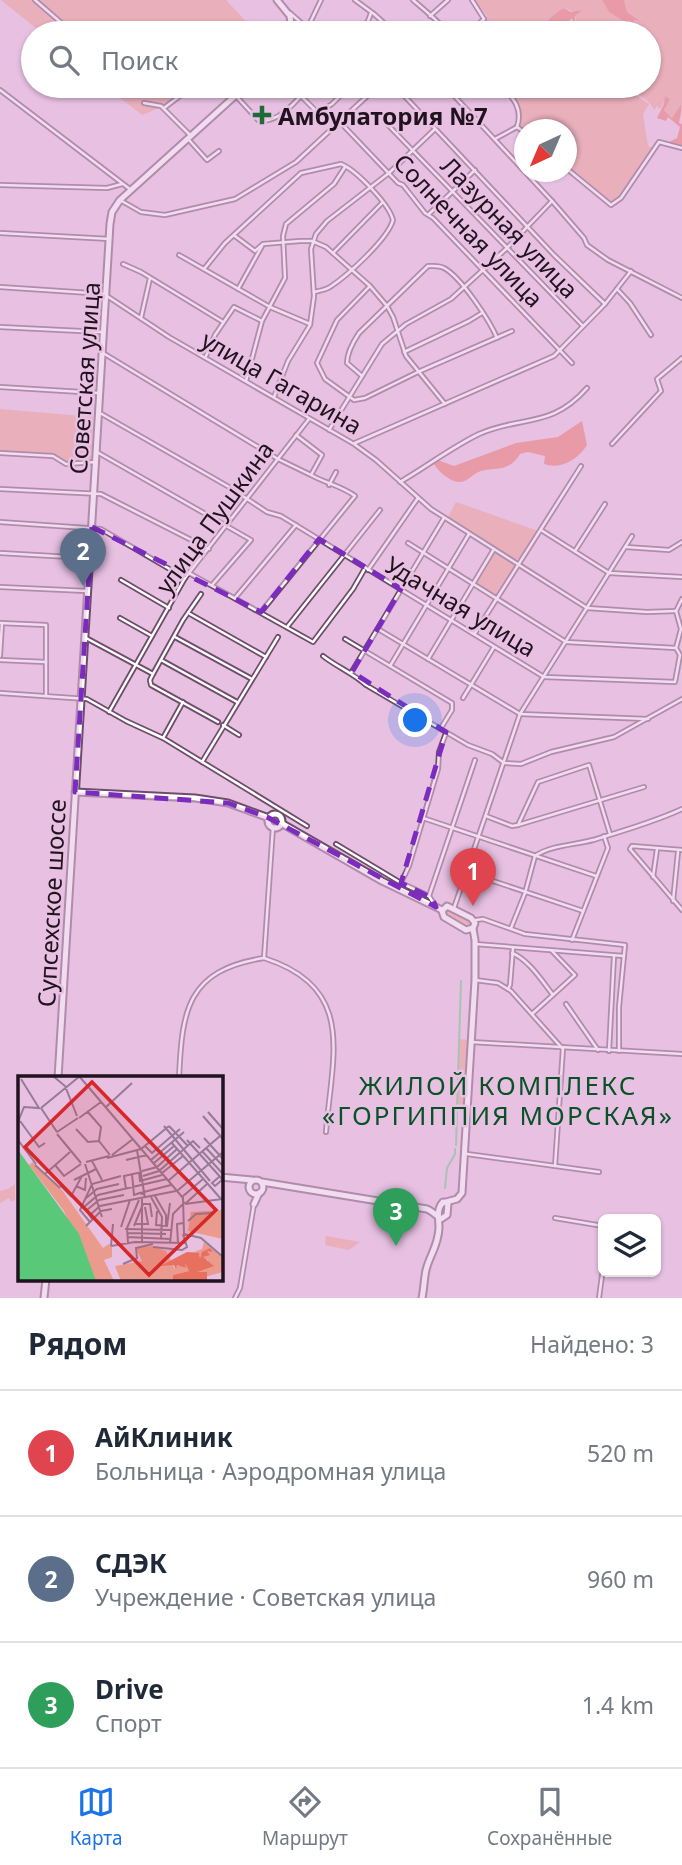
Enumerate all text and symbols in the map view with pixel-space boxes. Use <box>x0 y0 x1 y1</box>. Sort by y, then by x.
search box <box>21 21 661 98</box>
icon: search <box>45 41 83 79</box>
text: Поиск <box>101 42 178 78</box>
place label: Амбулатория №7 <box>278 99 488 132</box>
marker: Амбулатория №7 <box>252 105 272 125</box>
north arrow <box>514 119 577 182</box>
street label: Солнечная улица <box>387 146 551 314</box>
street label: Лазурная улица <box>434 149 586 305</box>
street label: Советская улица <box>61 281 107 475</box>
street label: улица Гагарина <box>196 323 368 441</box>
street label: улица Пушкина <box>147 434 281 600</box>
pin: 2 <box>60 528 106 586</box>
street label: Удачная улица <box>379 548 543 664</box>
your location <box>398 703 432 737</box>
street label: Супсехское шоссе <box>29 798 73 1008</box>
pin: 1 <box>450 848 496 906</box>
district label: ЖИЛОЙ КОМПЛЕКС «ГОРГИППИЯ МОРСКАЯ» <box>322 1067 674 1133</box>
inset map <box>18 1076 222 1280</box>
pin: 3 <box>373 1188 419 1246</box>
map controls <box>598 1214 661 1277</box>
button: layers <box>598 1214 661 1277</box>
text: Рядом <box>28 1323 127 1364</box>
text: Найдено: 3 <box>530 1328 654 1360</box>
text: АйКлиник <box>95 1419 233 1455</box>
text: 1 <box>44 1437 58 1469</box>
text: 520 m <box>587 1437 654 1469</box>
text: Больница · Аэродромная улица <box>95 1455 446 1487</box>
text: СДЭК <box>95 1545 167 1581</box>
text: 2 <box>44 1563 58 1595</box>
text: 960 m <box>587 1563 654 1595</box>
text: Учреждение · Советская улица <box>95 1581 436 1613</box>
text: Drive <box>95 1671 164 1707</box>
text: 3 <box>44 1689 58 1721</box>
text: 1.4 km <box>582 1689 654 1721</box>
text: Спорт <box>95 1707 162 1739</box>
tab: Карта <box>70 1783 123 1851</box>
tab: Маршрут <box>262 1783 348 1851</box>
tab: Сохранённые <box>487 1783 612 1851</box>

